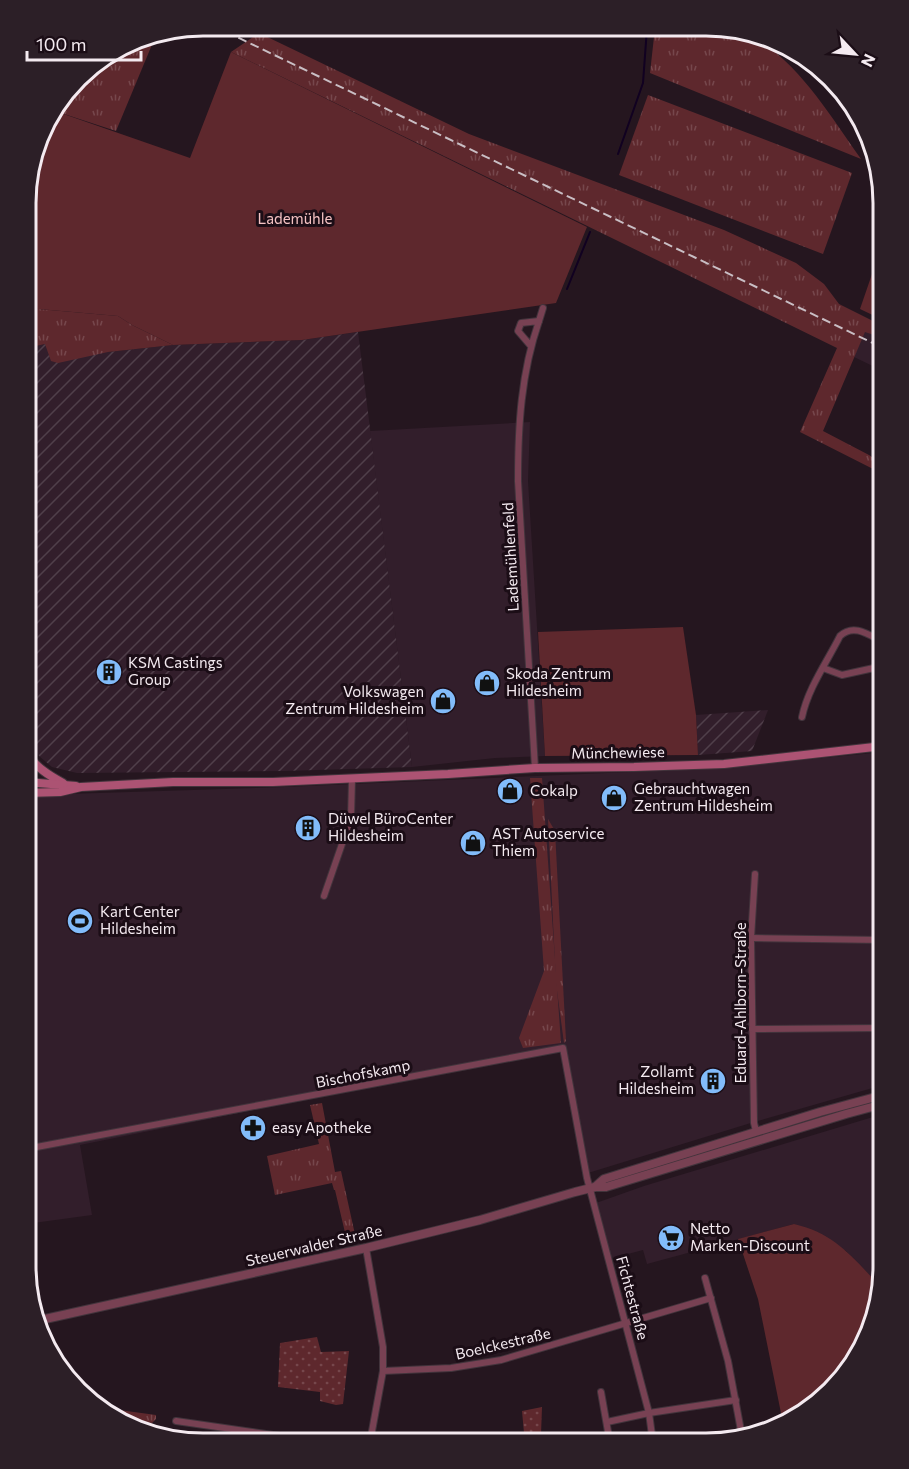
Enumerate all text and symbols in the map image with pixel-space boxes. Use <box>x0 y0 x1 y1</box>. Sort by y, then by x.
scale bar <box>27 24 141 62</box>
north arrow <box>825 24 885 84</box>
text: 100 m <box>36 33 86 55</box>
text: N <box>858 51 880 70</box>
park label: Lademühle <box>258 209 332 227</box>
street label: Lademühlenfeld <box>498 502 522 612</box>
place label: KSM Castings Group <box>128 653 223 688</box>
building icon: KSM Castings Group <box>94 657 124 687</box>
place label: Skoda Zentrum Hildesheim <box>506 664 611 699</box>
shop icon: Skoda Zentrum Hildesheim <box>472 668 502 698</box>
place label: Volkswagen Zentrum Hildesheim <box>285 682 424 717</box>
shop icon: Volkswagen Zentrum Hildesheim <box>428 686 458 716</box>
street label: Münchewiese <box>571 742 665 762</box>
shop icon: Cokalp <box>495 776 525 806</box>
place label: Gebrauchtwagen Zentrum Hildesheim <box>634 779 773 814</box>
place label: Cokalp <box>530 781 578 799</box>
shop icon: Gebrauchtwagen Zentrum Hildesheim <box>599 783 629 813</box>
place label: Düwel BüroCenter Hildesheim <box>328 809 453 844</box>
building icon: Düwel BüroCenter Hildesheim <box>293 813 323 843</box>
place label: AST Autoservice Thiem <box>492 824 605 859</box>
shop icon: AST Autoservice Thiem <box>458 828 488 858</box>
place label: Kart Center Hildesheim <box>100 902 180 937</box>
sports icon: Kart Center Hildesheim <box>65 906 95 936</box>
street label: Eduard-Ahlborn-Straße <box>731 922 749 1084</box>
street label: Bischofskamp <box>314 1055 412 1091</box>
place label: Zollamt Hildesheim <box>618 1062 694 1097</box>
building icon: Zollamt Hildesheim <box>698 1066 728 1096</box>
pharmacy icon: easy Apotheke <box>238 1113 268 1143</box>
place label: easy Apotheke <box>272 1118 372 1136</box>
place label: Netto Marken-Discount <box>690 1219 810 1254</box>
street label: Steuerwalder Straße <box>244 1221 384 1269</box>
supermarket icon: Netto Marken-Discount <box>656 1223 686 1253</box>
street label: Fichtestraße <box>613 1254 653 1342</box>
street label: Boelckestraße <box>453 1323 552 1363</box>

